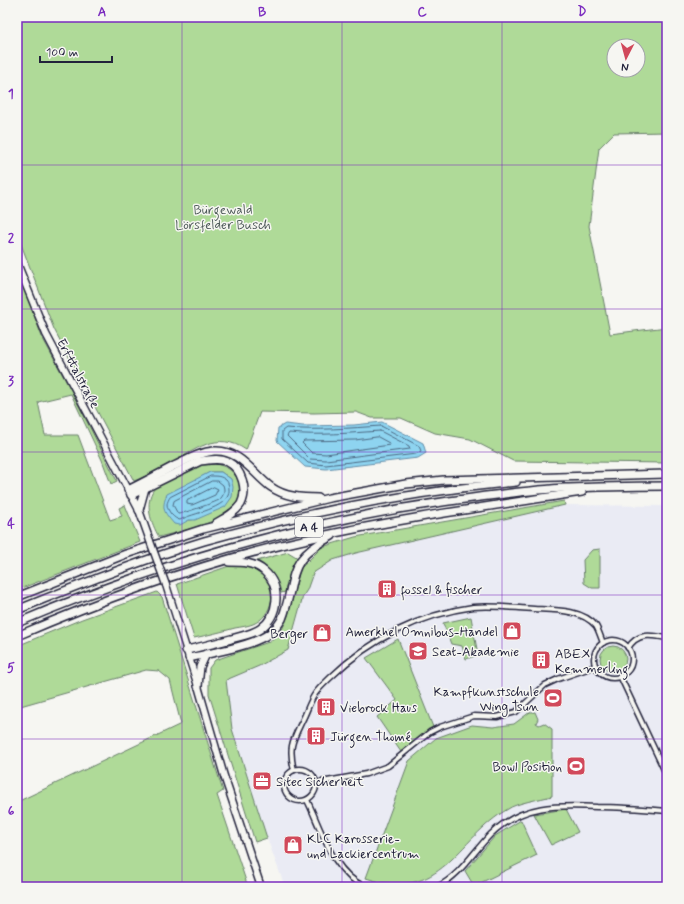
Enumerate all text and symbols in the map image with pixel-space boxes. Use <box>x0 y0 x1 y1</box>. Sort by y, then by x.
text: A <box>98 4 106 21</box>
text: B <box>258 4 267 21</box>
text: C <box>417 4 427 21</box>
text: D <box>578 4 587 21</box>
scale bar <box>40 38 112 64</box>
north arrow <box>606 38 646 78</box>
text: 100 m <box>46 45 78 61</box>
text: N <box>621 60 629 74</box>
text: 1 <box>8 86 14 103</box>
park label: Bürgewald Lörsfelder Busch <box>175 202 271 234</box>
text: 2 <box>8 230 15 247</box>
street label: Erfttalstraße <box>52 336 103 411</box>
text: 3 <box>8 373 14 390</box>
text: 4 <box>7 516 15 533</box>
road number: A 4 <box>295 517 323 537</box>
building icon: fossel & fischer <box>376 578 398 600</box>
place label: fossel & fischer <box>401 582 483 601</box>
shop icon: Amerkhel Omnibus-Handel <box>501 620 523 642</box>
shop icon: Berger <box>311 622 333 644</box>
place label: Amerkhel Omnibus-Handel <box>345 624 498 641</box>
place label: Berger <box>270 626 309 644</box>
school or university icon: Seat-Akademie <box>407 640 429 662</box>
place label: Seat-Akademie <box>432 644 519 661</box>
place label: ABEX Kemmerling <box>555 646 628 680</box>
building icon: ABEX Kemmerling <box>530 649 552 671</box>
text: 5 <box>7 660 15 677</box>
place label: Kampfkunstschule Wing Tsun <box>434 684 539 717</box>
sports icon: Kampfkunstschule Wing Tsun <box>542 687 564 709</box>
building icon: Viebrock Haus <box>315 696 337 718</box>
place label: Viebrock Haus <box>340 700 417 717</box>
building icon: Jürgen Thomé <box>305 725 327 747</box>
place label: Jürgen Thomé <box>330 729 411 748</box>
sports icon: Bowl Position <box>565 755 587 777</box>
place label: Bowl Position <box>493 759 562 776</box>
office icon: Sitec Sicherheit <box>251 770 273 792</box>
place label: Sitec Sicherheit <box>276 774 364 791</box>
text: 6 <box>8 803 15 820</box>
place label: KLC Karosserie- und Lackiercentrum <box>307 831 419 863</box>
shop icon: KLC Karosserie- und Lackiercentrum <box>282 834 304 856</box>

